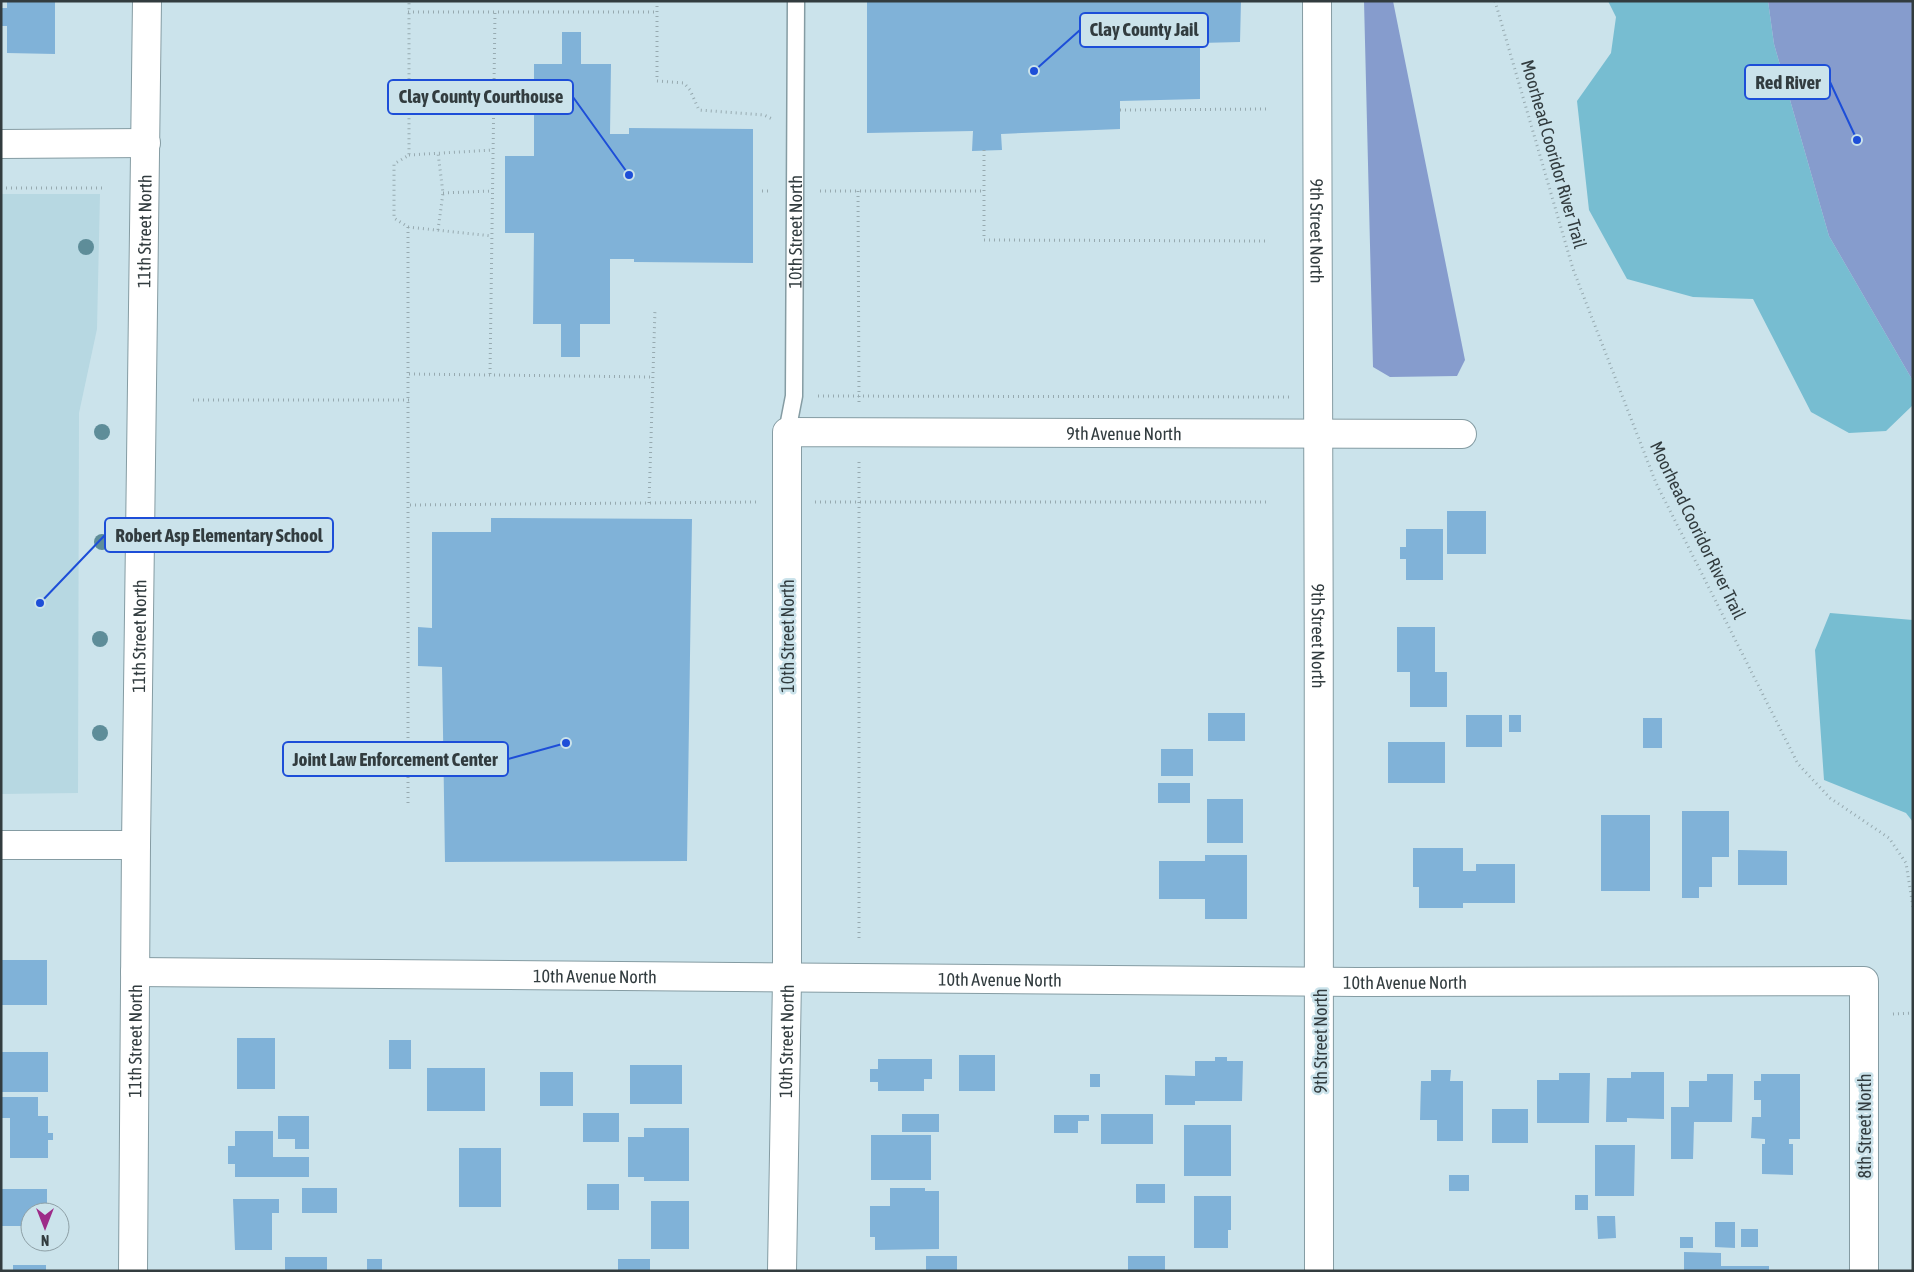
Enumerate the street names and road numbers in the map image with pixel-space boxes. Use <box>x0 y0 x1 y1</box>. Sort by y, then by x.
street label: Moorhead Cooridor River Trail <box>1517 57 1591 251</box>
street label: 11th Street North <box>133 174 155 288</box>
street label: 10th Street North <box>784 175 806 288</box>
street label: 9th Street North <box>1307 178 1328 284</box>
street label: 9th Avenue North <box>1066 422 1182 444</box>
street label: Moorhead Cooridor River Trail <box>1646 438 1750 623</box>
street label: 11th Street North <box>127 579 150 693</box>
street label: 10th Street North <box>777 579 798 693</box>
street label: 9th Street North <box>1308 583 1329 689</box>
street label: 10th Avenue North <box>533 965 657 987</box>
street label: 10th Avenue North <box>938 968 1062 990</box>
street label: 10th Avenue North <box>1343 971 1467 993</box>
street label: 11th Street North <box>124 984 146 1098</box>
street label: 10th Street North <box>774 984 797 1098</box>
street label: 9th Street North <box>1310 989 1331 1093</box>
street label: 8th Street North <box>1854 1074 1875 1178</box>

